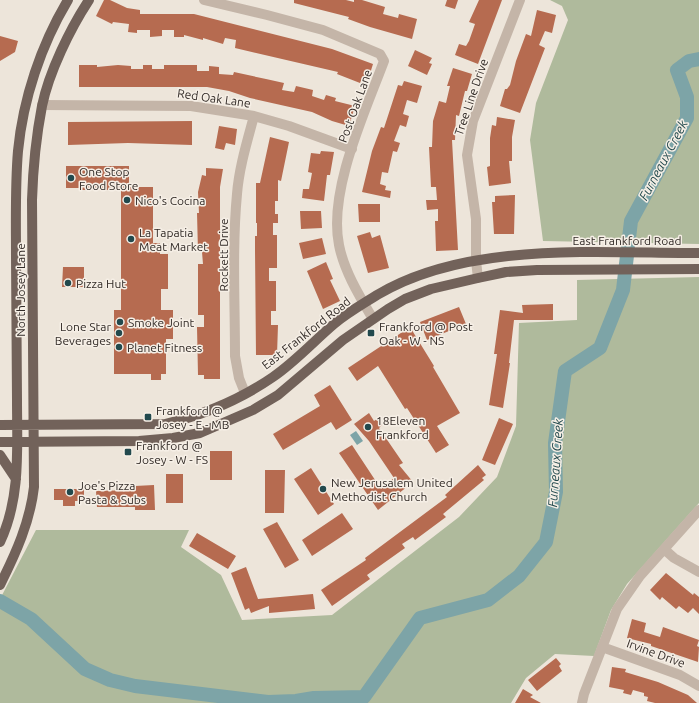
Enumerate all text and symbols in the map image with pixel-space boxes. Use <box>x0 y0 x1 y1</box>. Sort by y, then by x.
street label: Tree Line Drive <box>452 57 490 137</box>
street label: Post Oak Lane <box>336 68 374 144</box>
street label: Red Oak Lane <box>177 86 251 110</box>
water label: Furneaux Creek <box>636 117 690 202</box>
place label: One Stop Food Store <box>79 165 138 192</box>
marker: One Stop Food Store <box>66 173 76 183</box>
place label: Nico's Cocina <box>135 194 206 207</box>
marker: Nico's Cocina <box>122 195 132 205</box>
street label: Rockett Drive <box>217 218 230 292</box>
place label: La Tapatia Meat Market <box>139 226 208 253</box>
marker: La Tapatia Meat Market <box>126 234 136 244</box>
street label: East Frankford Road <box>573 234 681 247</box>
street label: North Josey Lane <box>14 243 27 337</box>
place label: Pizza Hut <box>76 277 126 290</box>
marker: Pizza Hut <box>63 278 73 288</box>
street label: East Frankford Road <box>259 294 353 372</box>
place label: Smoke Joint <box>128 316 195 329</box>
marker: Smoke Joint <box>115 317 125 327</box>
place label: Lone Star Beverages <box>55 320 111 347</box>
place label: Frankford @ Post Oak - W - NS <box>379 320 473 347</box>
marker: Lone Star Beverages <box>114 328 124 338</box>
marker: Frankford @ Post Oak - W - NS <box>366 328 376 338</box>
place label: Planet Fitness <box>127 341 202 354</box>
marker: Planet Fitness <box>114 342 124 352</box>
place label: Frankford @ Josey - E - MB <box>156 404 229 431</box>
marker: Frankford @ Josey - E - MB <box>143 412 153 422</box>
place label: 18Eleven Frankford <box>376 414 429 441</box>
water label: Furneaux Creek <box>545 418 565 508</box>
marker: 18Eleven Frankford <box>363 422 373 432</box>
place label: Frankford @ Josey - W - FS <box>136 439 208 466</box>
marker: Frankford @ Josey - W - FS <box>123 447 133 457</box>
place label: New Jerusalem United Methodist Church <box>331 476 453 503</box>
place label: Joe's Pizza Pasta & Subs <box>78 479 146 506</box>
marker: New Jerusalem United Methodist Church <box>318 484 328 494</box>
marker: Joe's Pizza Pasta & Subs <box>65 487 75 497</box>
street label: Irvine Drive <box>625 636 687 670</box>

